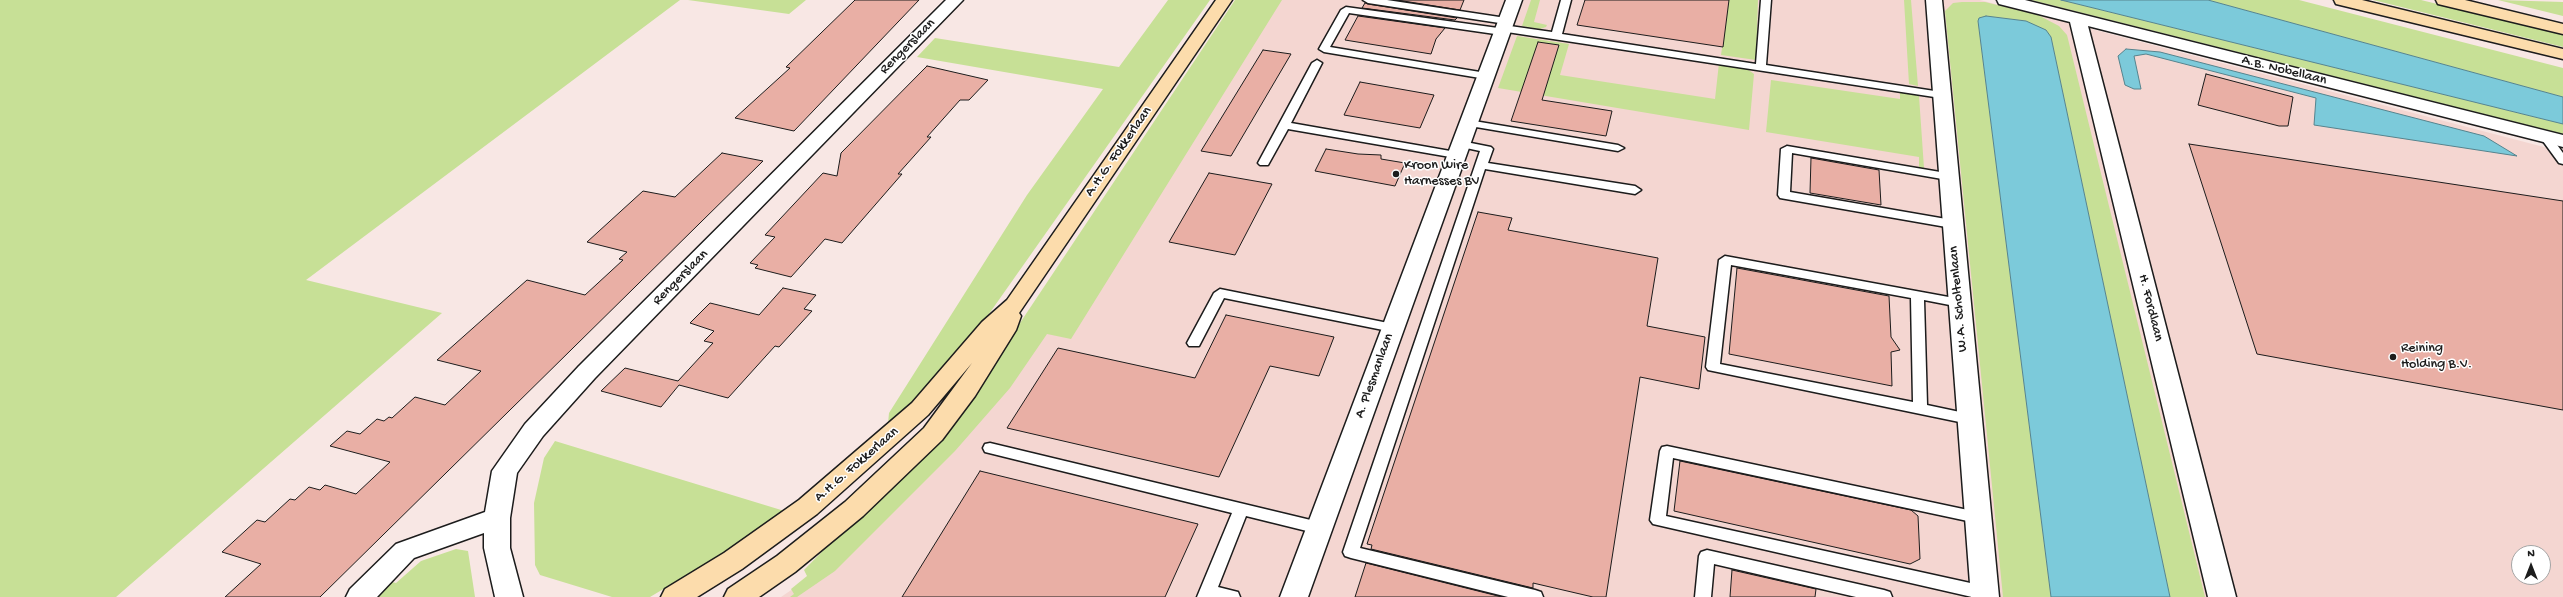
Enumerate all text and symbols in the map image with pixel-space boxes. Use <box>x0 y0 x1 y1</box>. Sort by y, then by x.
street label: Rengerslaan <box>877 16 939 78</box>
street label: A.B. Nobellaan <box>2240 52 2328 90</box>
street label: A.H.G. Fokkerlaan <box>1082 104 1156 200</box>
place label: Kroon Wire Harnesses BV <box>1404 158 1480 190</box>
marker: Kroon Wire Harnesses BV <box>1391 169 1401 179</box>
street label: W.A. Scholtenlaan <box>1946 245 1972 353</box>
street label: Rengerslaan <box>650 247 712 309</box>
street label: H. Fordlaan <box>2134 273 2166 343</box>
street label: A. Plesmanlaan <box>1352 331 1398 421</box>
place label: Reining Holding B.V. <box>2401 341 2472 374</box>
marker: Reining Holding B.V. <box>2388 352 2398 362</box>
street label: A.H.G. Fokkerlaan <box>812 424 902 506</box>
north arrow <box>2511 545 2551 585</box>
text: N <box>2527 548 2535 560</box>

